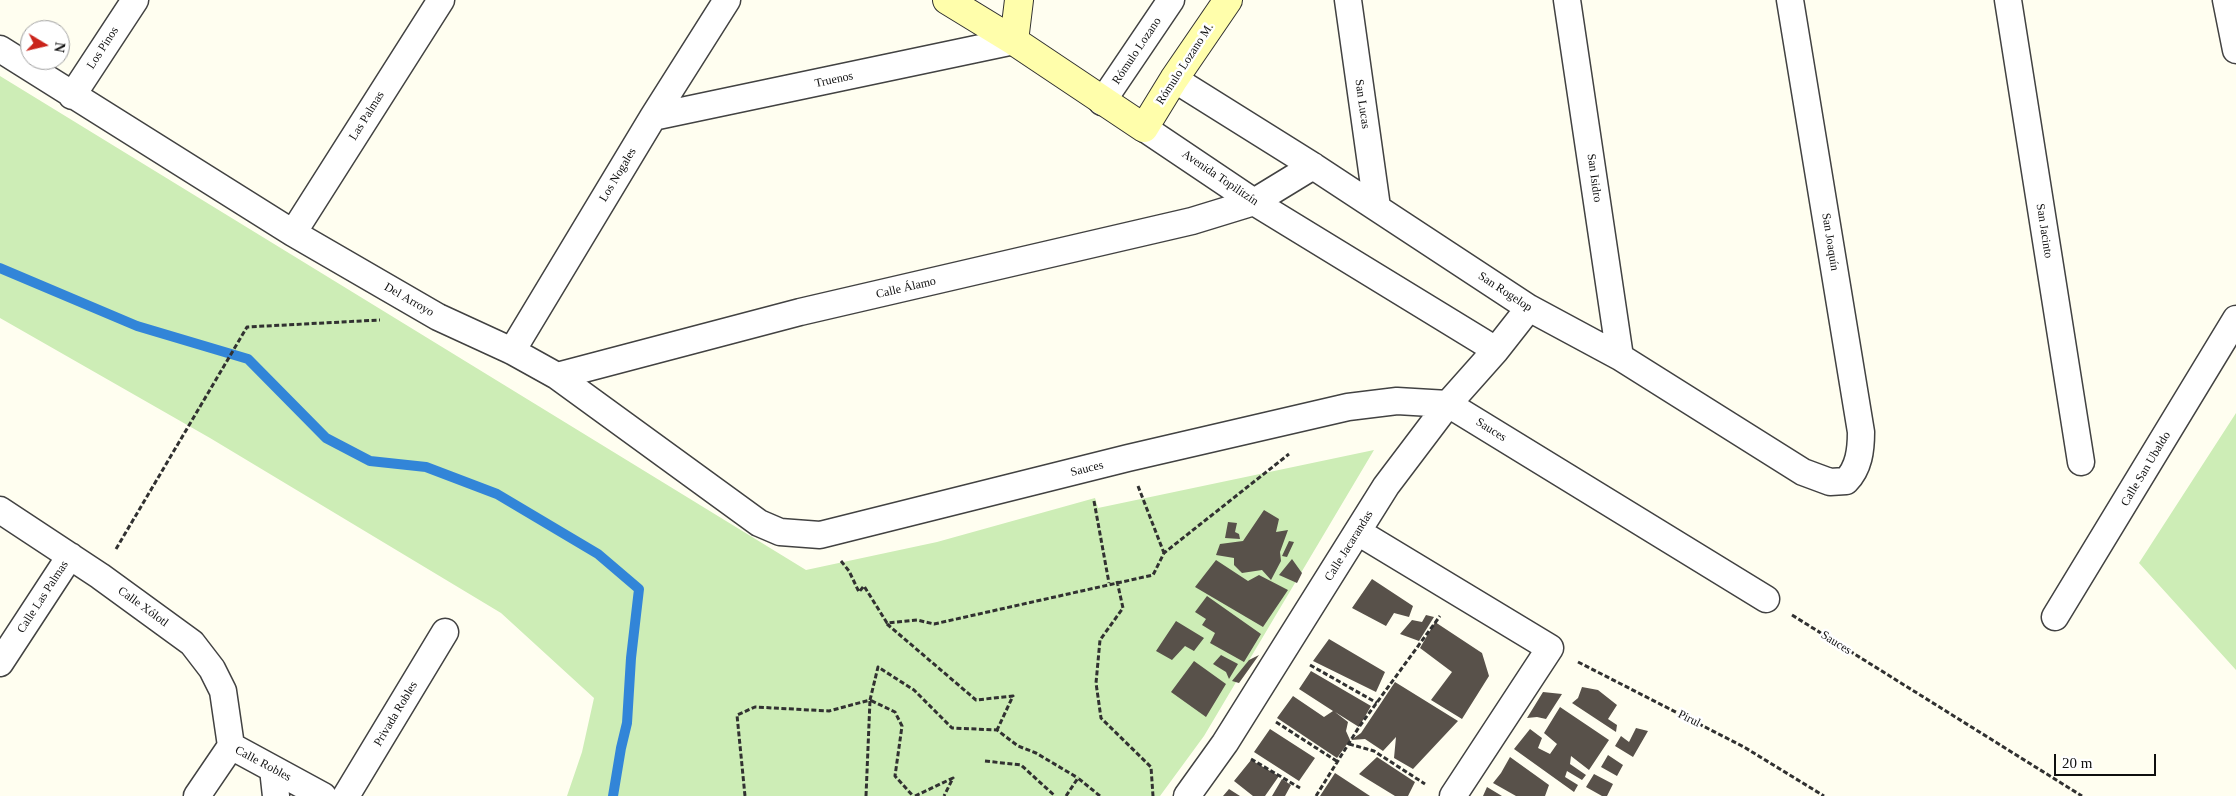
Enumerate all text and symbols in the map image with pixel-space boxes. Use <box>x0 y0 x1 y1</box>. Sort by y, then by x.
street label: Rómulo Lozano <box>1109 15 1165 87</box>
north arrow <box>20 20 70 70</box>
street label: Rómulo Lozano M. <box>1153 21 1217 107</box>
street label: Los Pinos <box>84 24 122 72</box>
text: N <box>51 41 68 53</box>
street label: Truenos <box>813 69 855 91</box>
street label: San Lucas <box>1351 78 1373 130</box>
street label: Las Palmas <box>346 89 388 143</box>
street label: Los Nogales <box>596 145 640 205</box>
street label: Avenida Topilitzín <box>1179 147 1261 209</box>
street label: San Isidro <box>1583 153 1605 203</box>
street label: San Jacinto <box>2033 203 2055 259</box>
street label: San Joaquín <box>1818 212 1842 272</box>
street label: San Rogelop <box>1475 269 1535 315</box>
street label: Calle Álamo <box>875 274 937 302</box>
street label: Del Arroyo <box>382 280 436 320</box>
street label: Sauces <box>1473 415 1509 445</box>
street label: Calle San Ubaldo <box>2118 429 2174 509</box>
street label: Sauces <box>1069 458 1105 480</box>
street label: Calle Jacarandas <box>1322 508 1376 584</box>
street label: Calle Las Palmas <box>14 558 72 636</box>
street label: Calle Xólotl <box>115 584 171 630</box>
street label: Sauces <box>1818 628 1854 658</box>
street label: Privada Robles <box>371 679 421 749</box>
street label: Pirul <box>1675 707 1703 731</box>
street label: Calle Robles <box>232 743 294 785</box>
scale bar <box>2056 744 2158 776</box>
text: 20 m <box>2062 755 2092 771</box>

